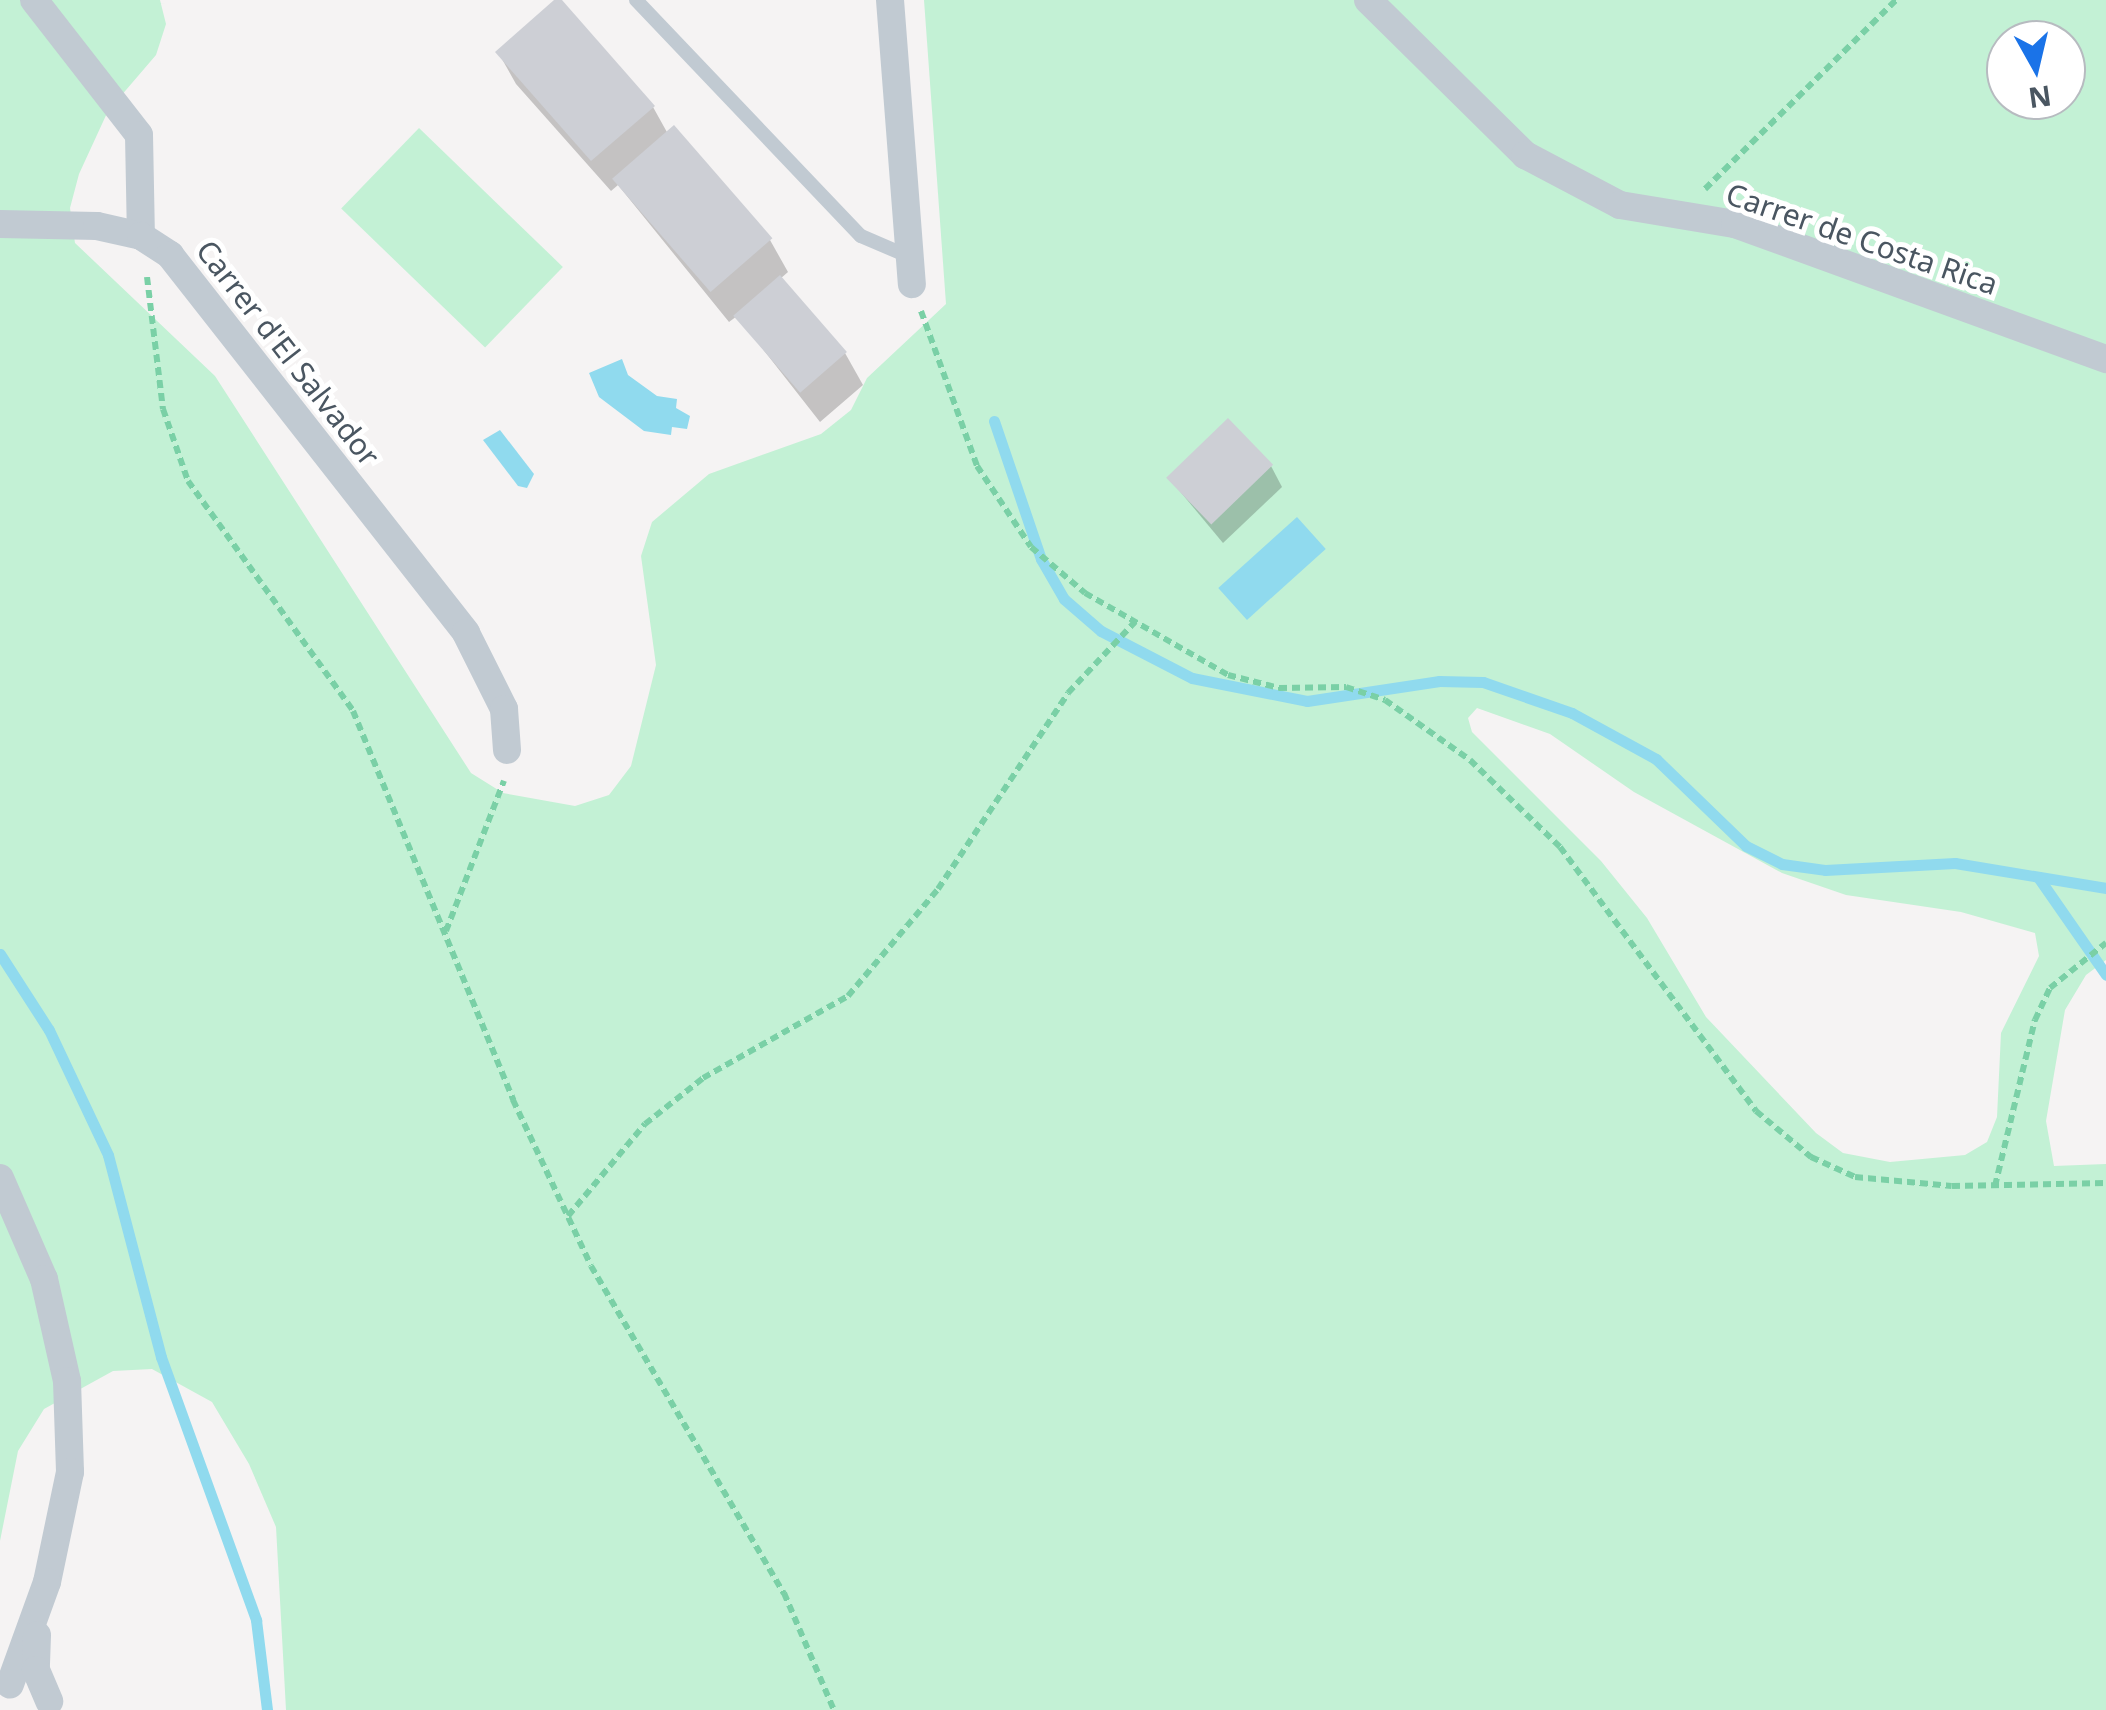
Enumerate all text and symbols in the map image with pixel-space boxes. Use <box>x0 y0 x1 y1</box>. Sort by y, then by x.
north arrow <box>1986 20 2086 120</box>
text: N <box>2026 77 2054 118</box>
street label: Carrer de Costa Rica <box>1721 176 2003 302</box>
street label: Carrer d'El Salvador <box>189 233 387 473</box>

